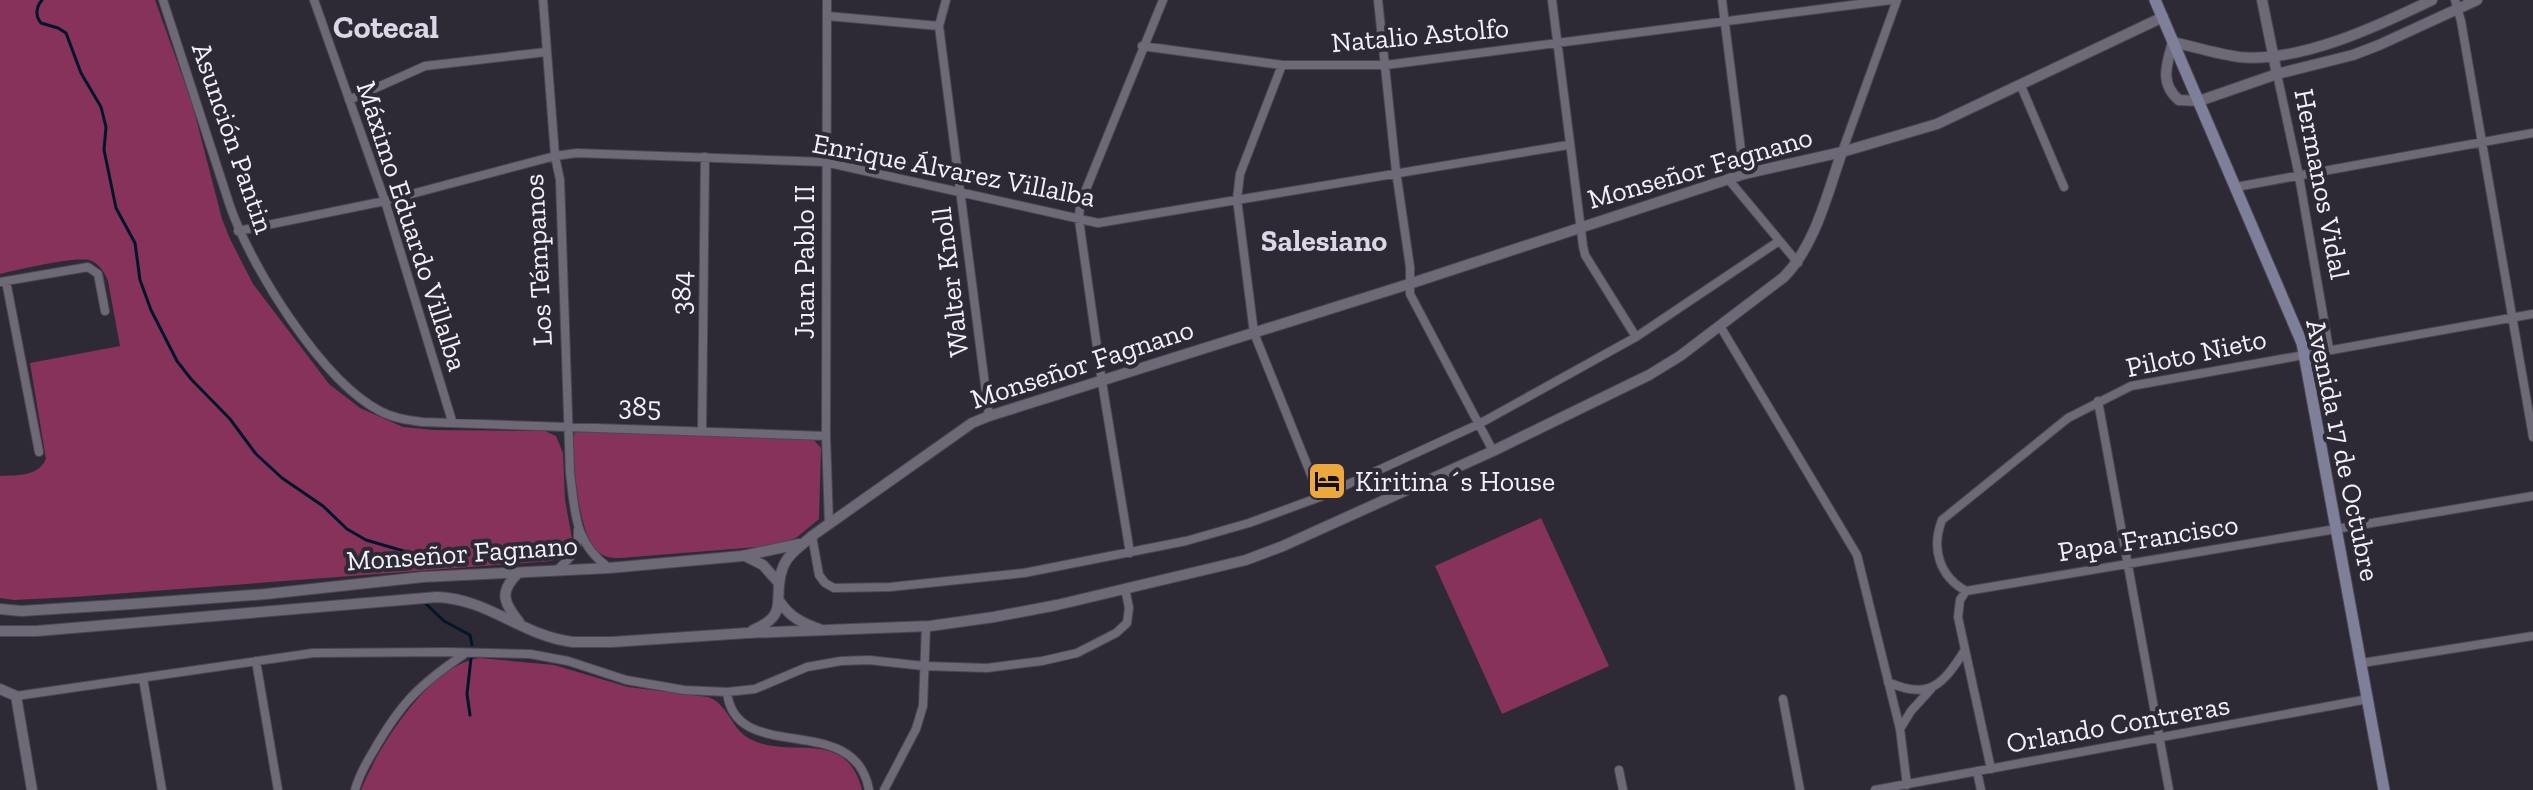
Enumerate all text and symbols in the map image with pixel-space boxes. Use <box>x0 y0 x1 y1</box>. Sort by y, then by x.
district label: Cotecal <box>333 8 439 46</box>
street label: Natalio Astolfo <box>1330 11 1510 59</box>
street label: Asunción Pantin <box>185 38 281 238</box>
street label: Máximo Eduardo Villalba <box>350 77 475 376</box>
street label: Hermanos Vidal <box>2287 86 2357 282</box>
street label: Monseñor Fagnano <box>1584 120 1816 216</box>
street label: Enrique Álvarez Villalba <box>810 126 1099 214</box>
street label: Los Témpanos <box>517 173 559 347</box>
street label: Juan Pablo II <box>788 185 821 339</box>
street label: Walter Knoll <box>924 205 976 359</box>
district label: Salesiano <box>1261 223 1387 259</box>
street label: 384 <box>664 271 698 315</box>
street label: Monseñor Fagnano <box>967 312 1197 416</box>
street label: Avenida 17 de Octubre <box>2299 316 2387 584</box>
street label: Piloto Nieto <box>2123 322 2269 384</box>
street label: 385 <box>618 389 662 423</box>
hotel icon: Kiritina´s House <box>1306 460 1348 502</box>
place label: Kiritina´s House <box>1355 465 1555 498</box>
street label: Papa Francisco <box>2056 507 2240 569</box>
street label: Monseñor Fagnano <box>345 528 579 578</box>
street label: Orlando Contreras <box>2004 688 2232 760</box>

